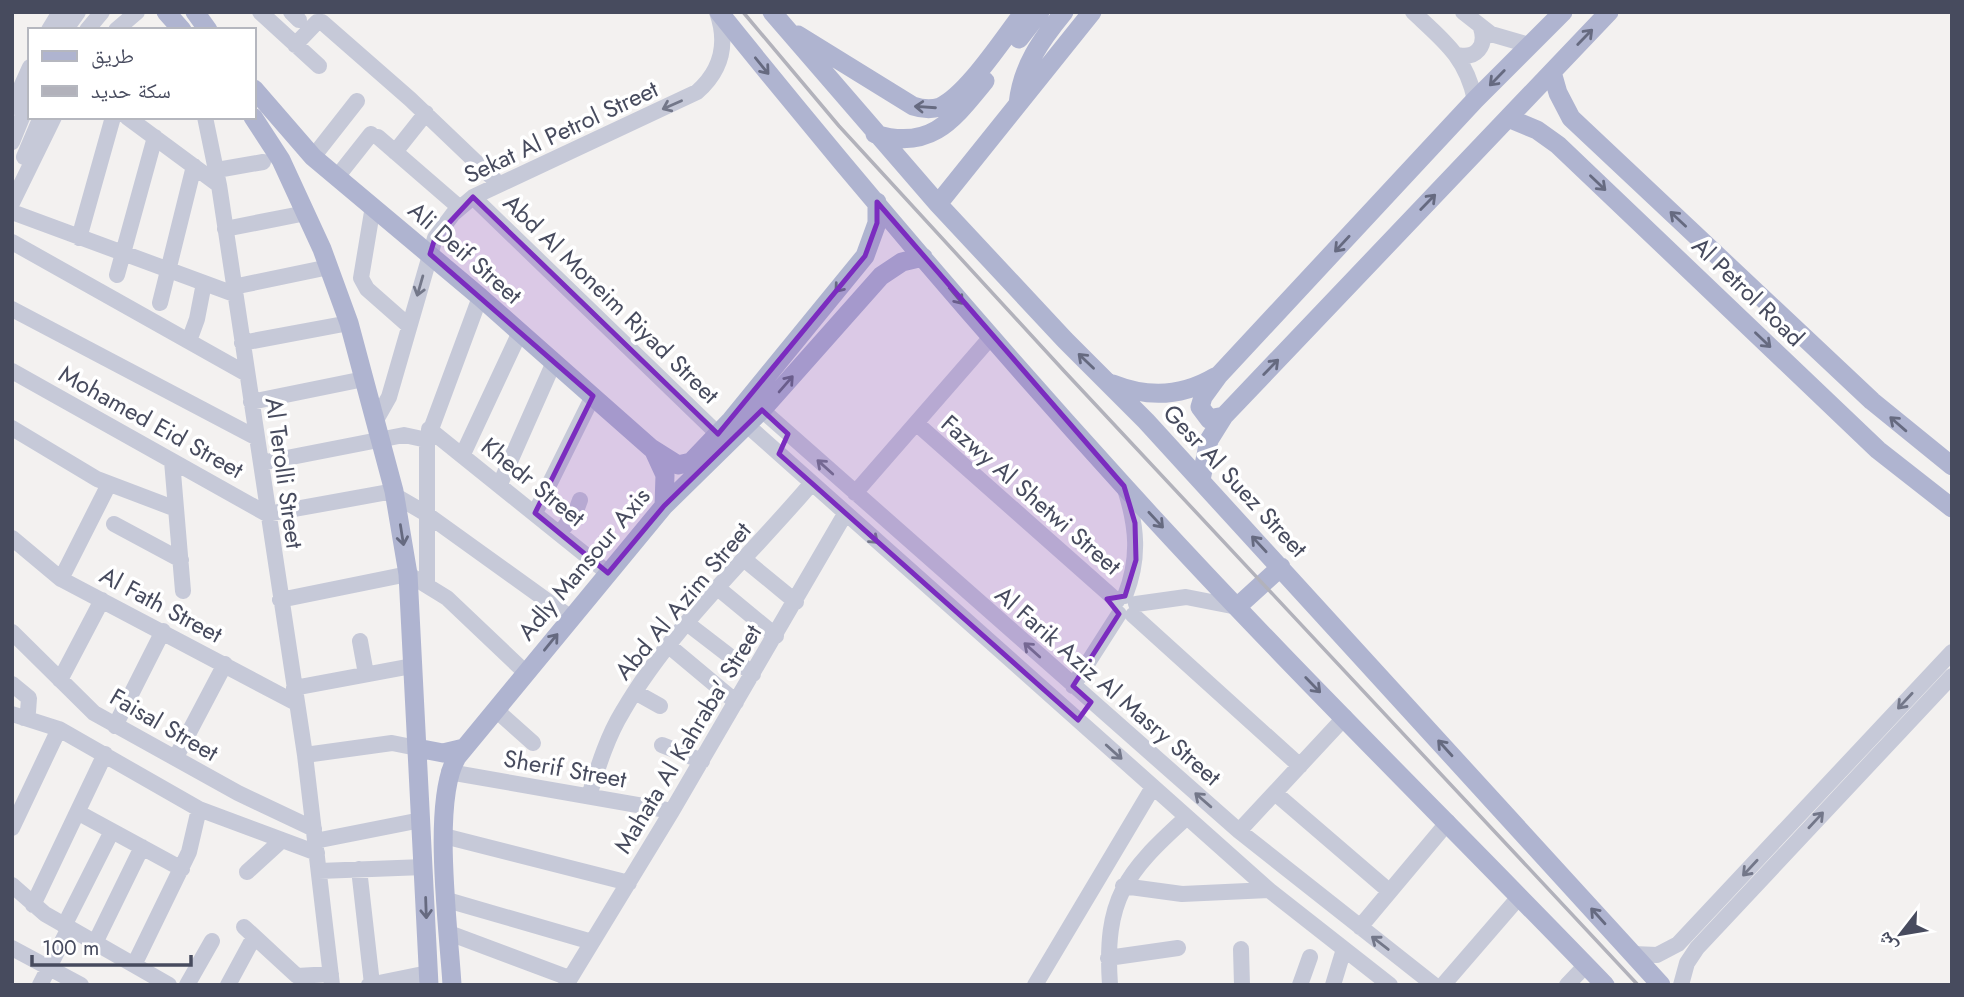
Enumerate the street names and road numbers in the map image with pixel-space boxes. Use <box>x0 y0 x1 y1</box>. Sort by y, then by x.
street label: Sekat Al Petrol Street <box>458 71 664 192</box>
street label: Abd Al Moneim Riyad Street <box>495 186 727 412</box>
street label: Ali Deif Street <box>401 193 530 312</box>
street label: Al Petrol Road <box>1684 229 1813 354</box>
street label: Mohamed Eid Street <box>53 356 250 487</box>
street label: Al Terolli Street <box>257 395 312 551</box>
street label: Gesr Al Suez Street <box>1155 396 1316 565</box>
street label: Fazwy Al Shetwi Street <box>934 406 1129 583</box>
street label: Khedr Street <box>474 429 593 535</box>
street label: Adly Mansour Axis <box>509 480 658 648</box>
street label: Abd Al Azim Street <box>606 514 759 687</box>
street label: Al Fath Street <box>94 558 229 652</box>
street label: Al Farik Aziz Al Masry Street <box>988 577 1229 794</box>
street label: Mahata Al Kahraba' Street <box>605 617 770 860</box>
street label: Faisal Street <box>103 679 225 770</box>
street label: Sherif Street <box>501 741 629 797</box>

